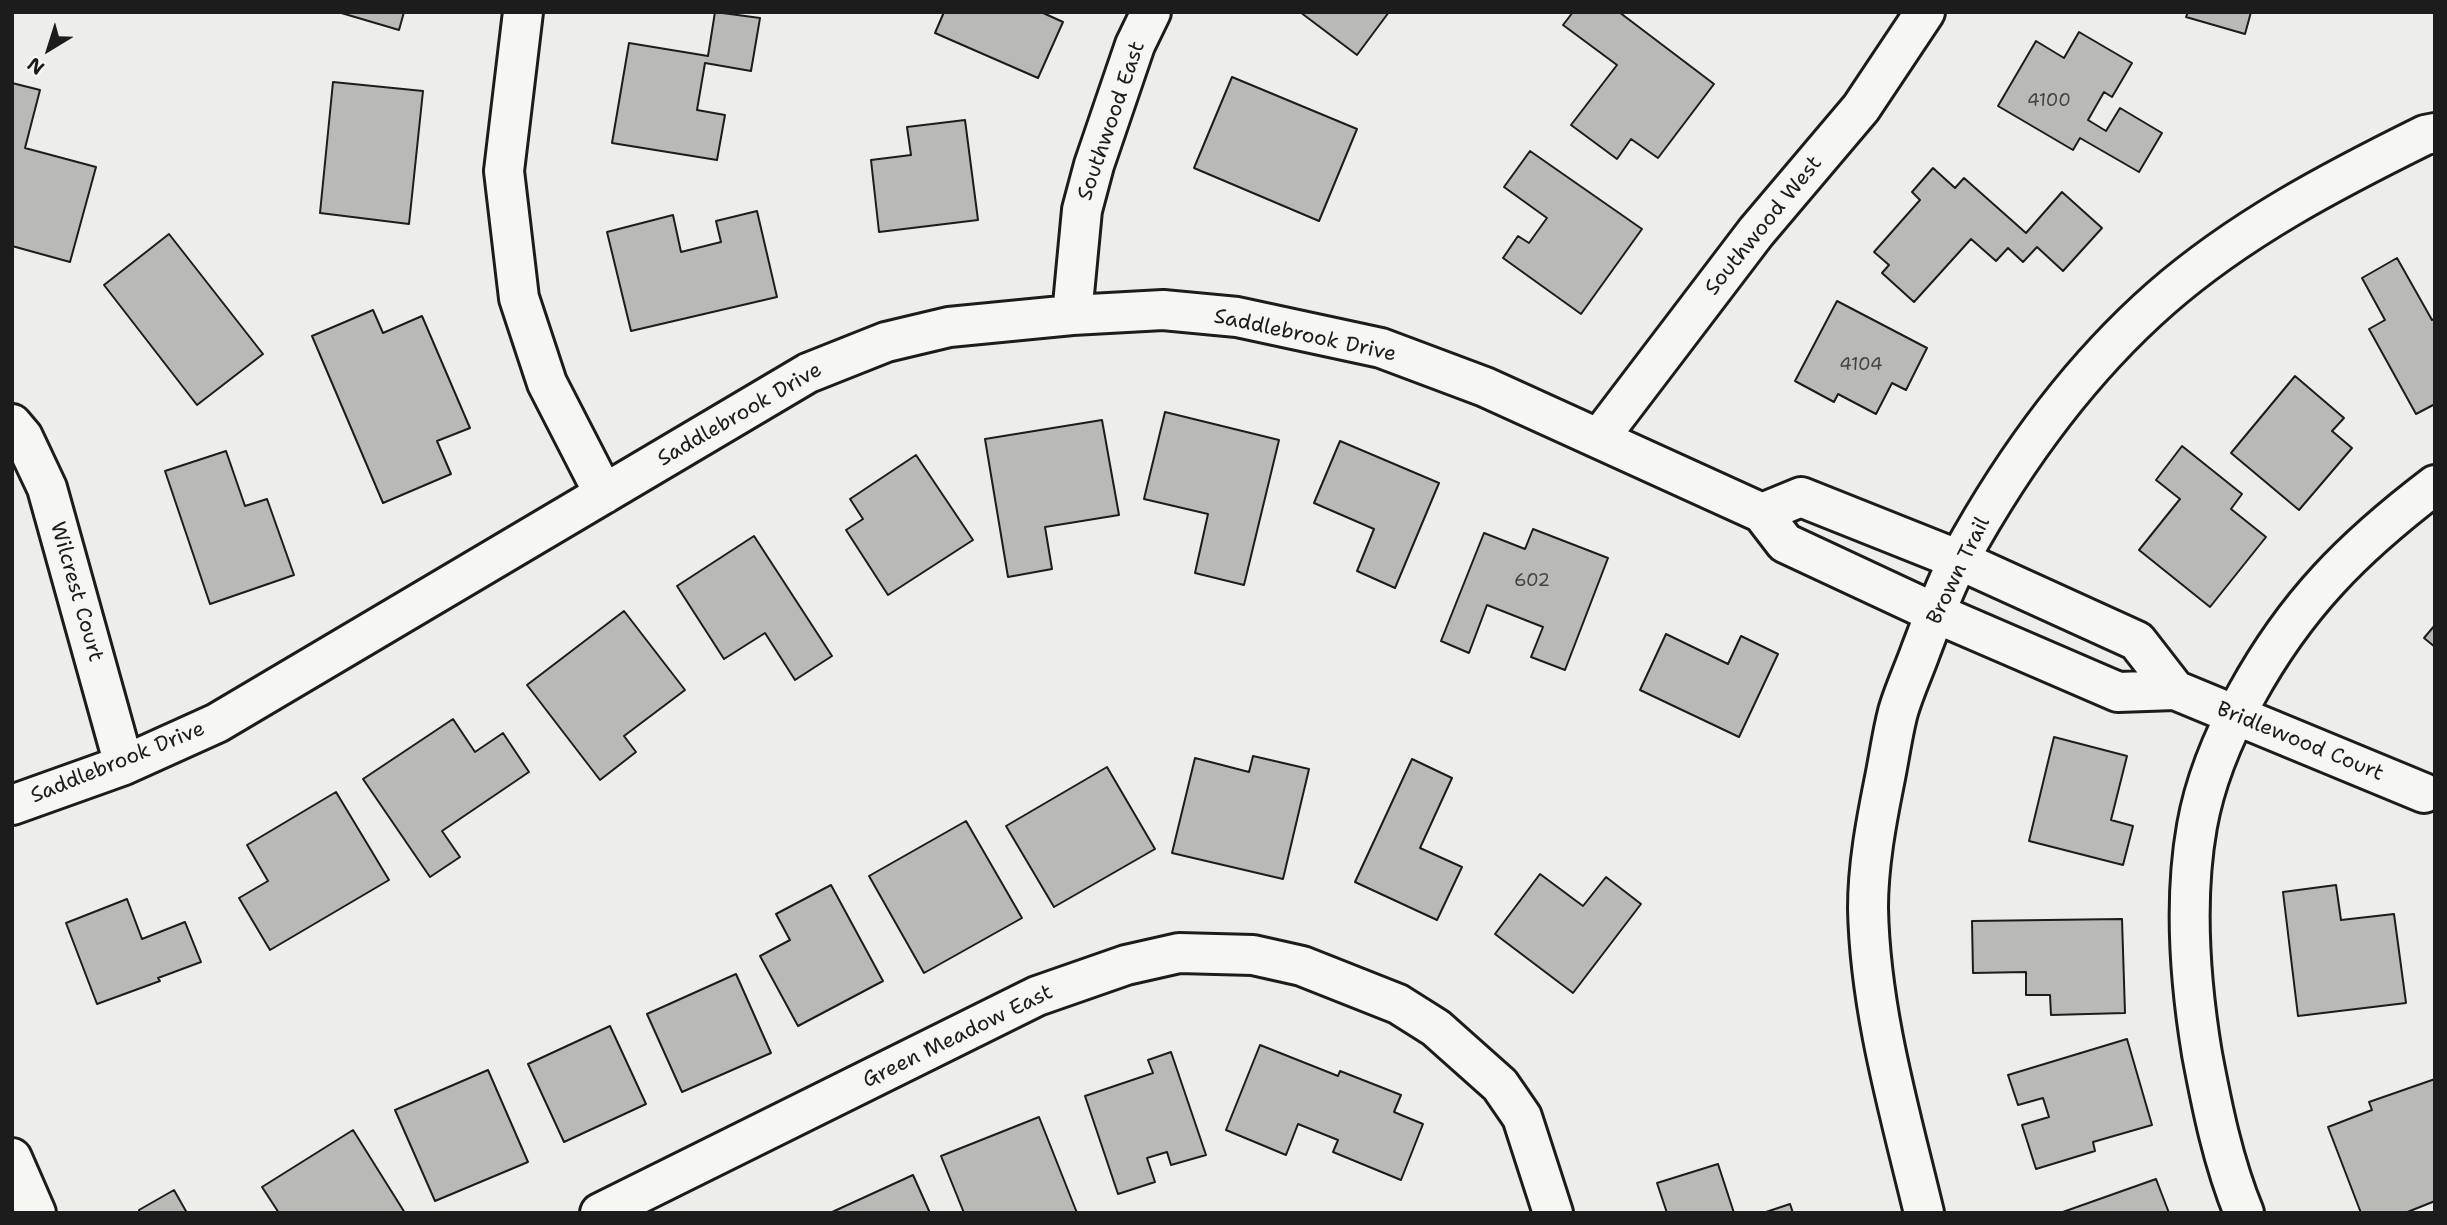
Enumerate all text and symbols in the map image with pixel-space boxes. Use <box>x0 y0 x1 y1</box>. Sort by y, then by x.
north arrow <box>14 14 84 84</box>
street label: Southwood East <box>1073 38 1151 204</box>
text: N <box>22 51 49 80</box>
house number: 4100 <box>2027 90 2071 112</box>
street label: Southwood West <box>1700 151 1828 301</box>
street label: Saddlebrook Drive <box>1212 304 1398 368</box>
house number: 4104 <box>1839 354 1883 376</box>
street label: Saddlebrook Drive <box>653 358 827 472</box>
street label: Brown Trail <box>1922 513 1996 629</box>
street label: Wilcrest Court <box>44 519 108 665</box>
house number: 602 <box>1514 570 1550 592</box>
street label: Bridlewood Court <box>2213 697 2387 787</box>
street label: Saddlebrook Drive <box>27 717 209 809</box>
street label: Green Meadow East <box>859 980 1057 1094</box>

